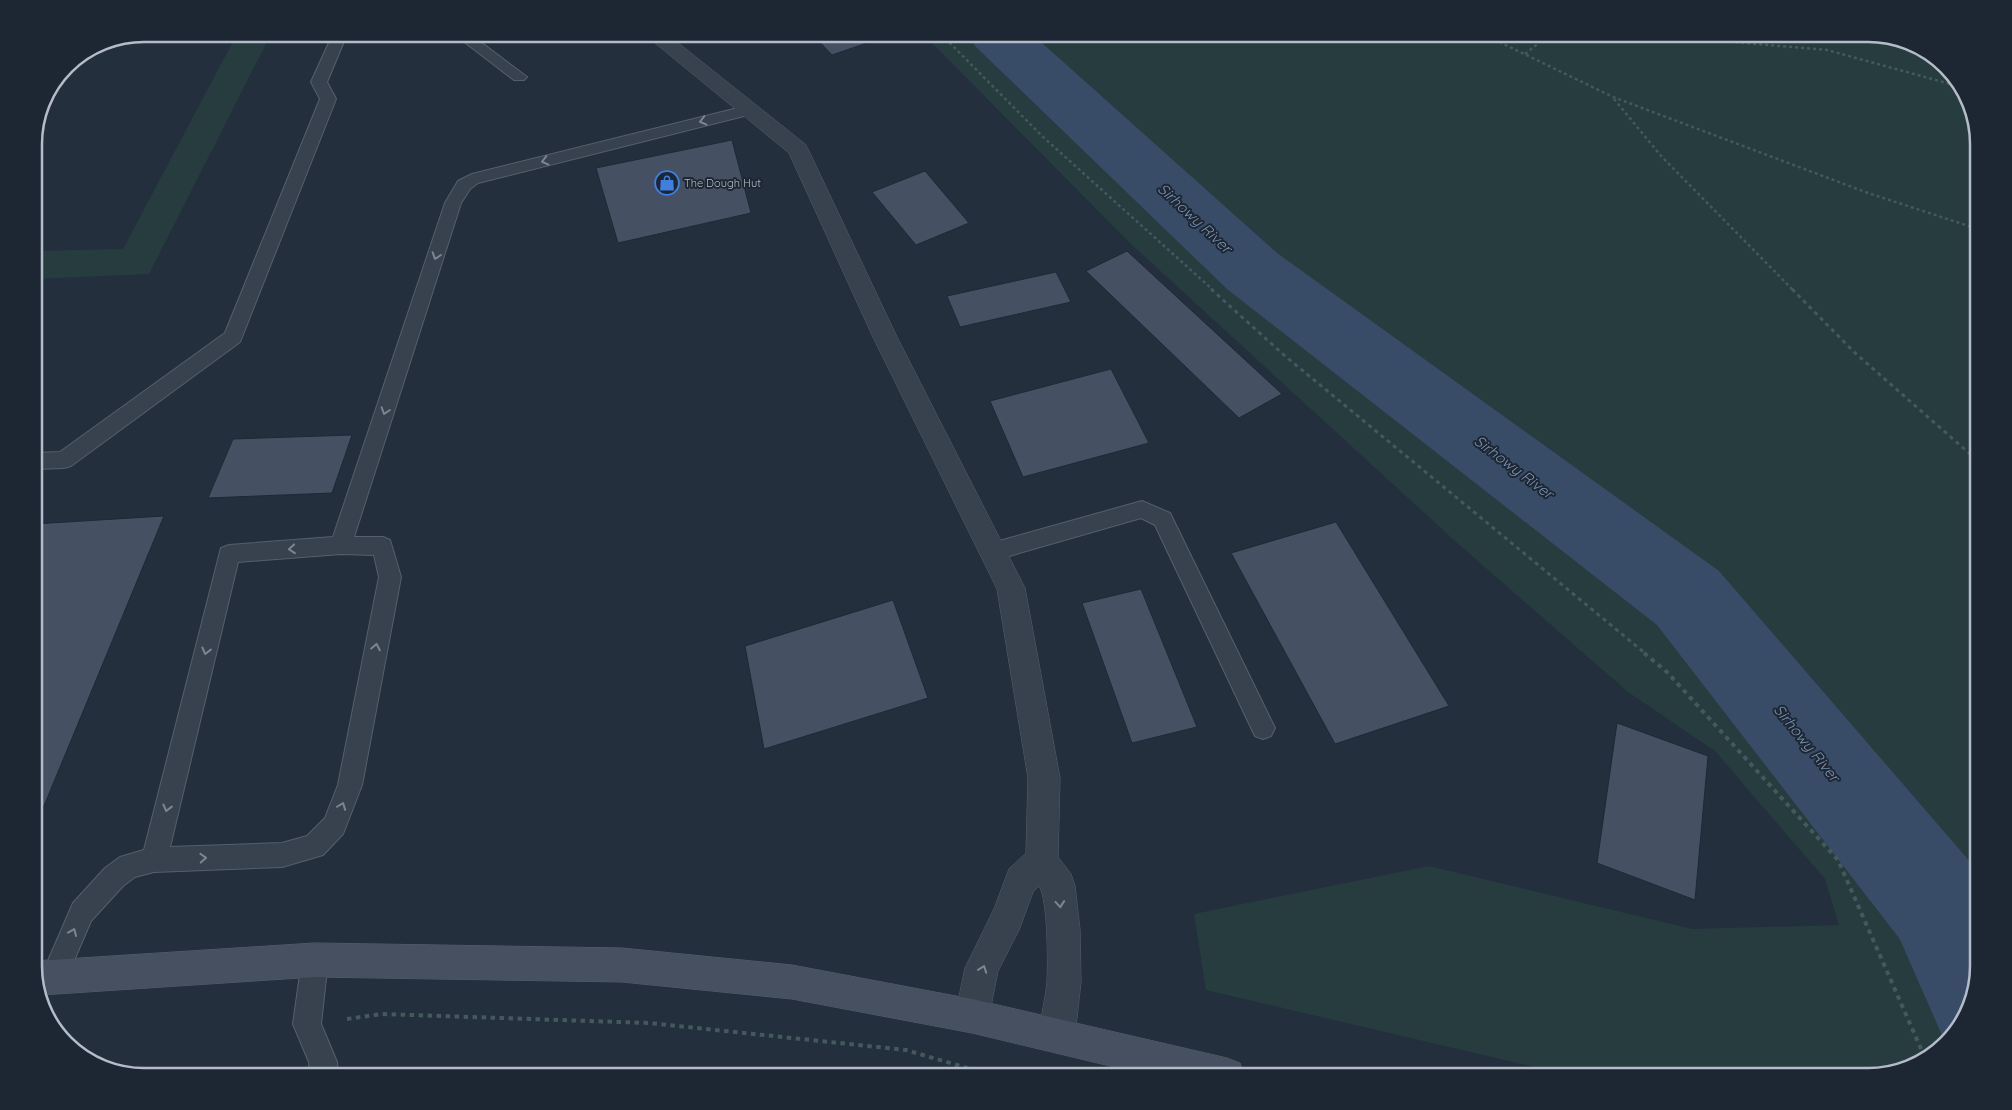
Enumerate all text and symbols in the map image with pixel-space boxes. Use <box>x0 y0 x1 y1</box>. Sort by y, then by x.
one-way arrow <box>698 115 707 126</box>
one-way arrow <box>541 155 550 166</box>
shop icon: The Dough Hut <box>654 170 680 196</box>
place label: The Dough Hut <box>684 176 761 190</box>
water label: Sirhowy River <box>1154 179 1238 259</box>
one-way arrow <box>431 252 441 260</box>
one-way arrow <box>381 406 391 414</box>
water label: Sirhowy River <box>1471 431 1559 504</box>
one-way arrow <box>288 543 296 554</box>
one-way arrow <box>371 643 381 652</box>
one-way arrow <box>201 646 212 655</box>
water label: Sirhowy River <box>1770 700 1845 787</box>
one-way arrow <box>336 802 346 811</box>
one-way arrow <box>162 804 173 813</box>
one-way arrow <box>199 853 207 864</box>
one-way arrow <box>1055 901 1066 909</box>
one-way arrow <box>67 929 77 937</box>
one-way arrow <box>977 965 987 973</box>

